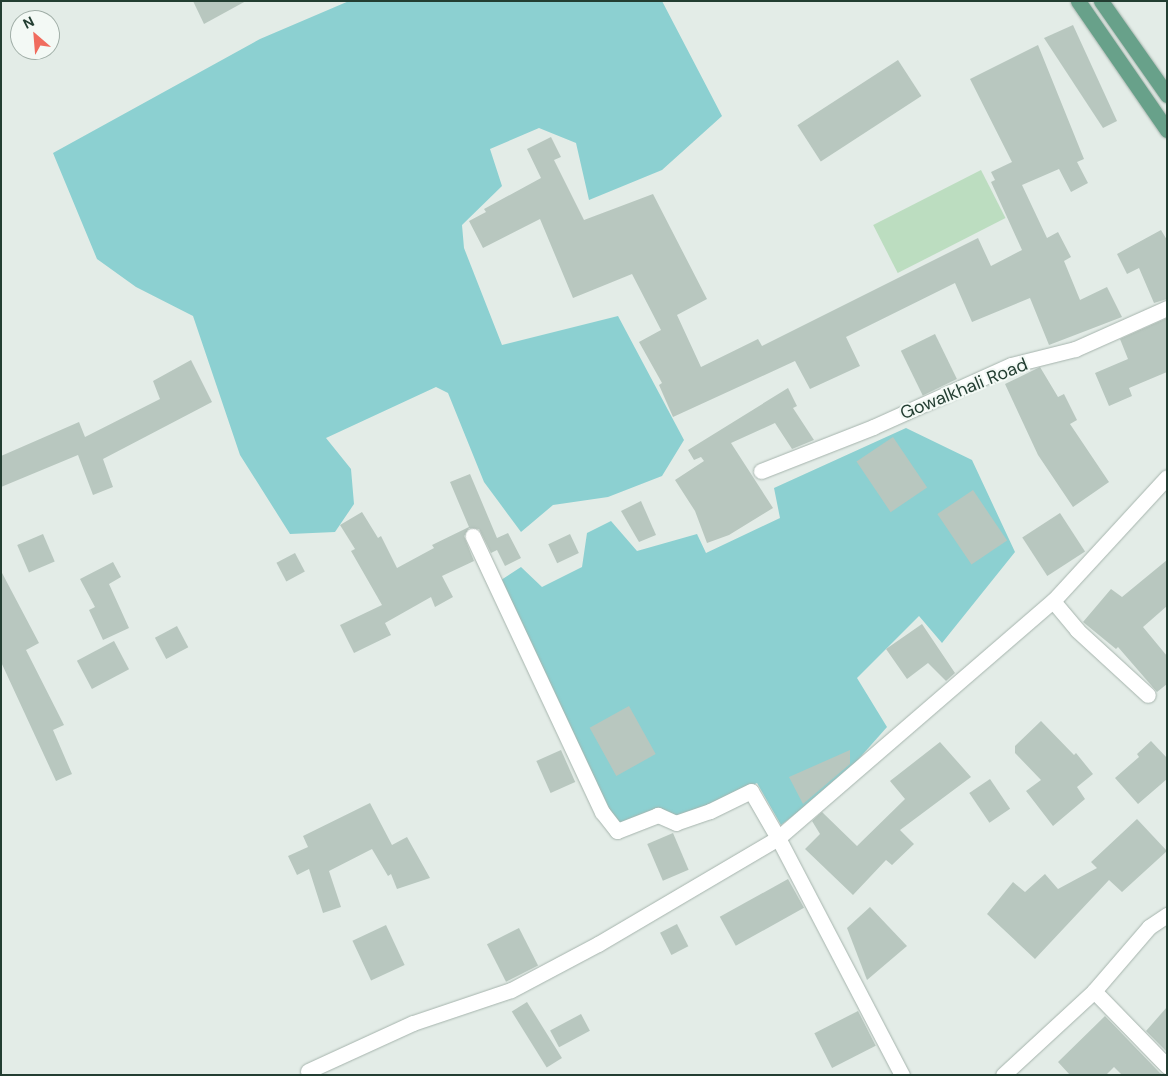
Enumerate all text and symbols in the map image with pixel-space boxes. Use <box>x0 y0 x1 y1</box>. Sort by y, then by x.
north arrow <box>10 10 60 60</box>
text: N <box>20 12 37 33</box>
street label: Gowalkhali Road <box>897 354 1031 424</box>

